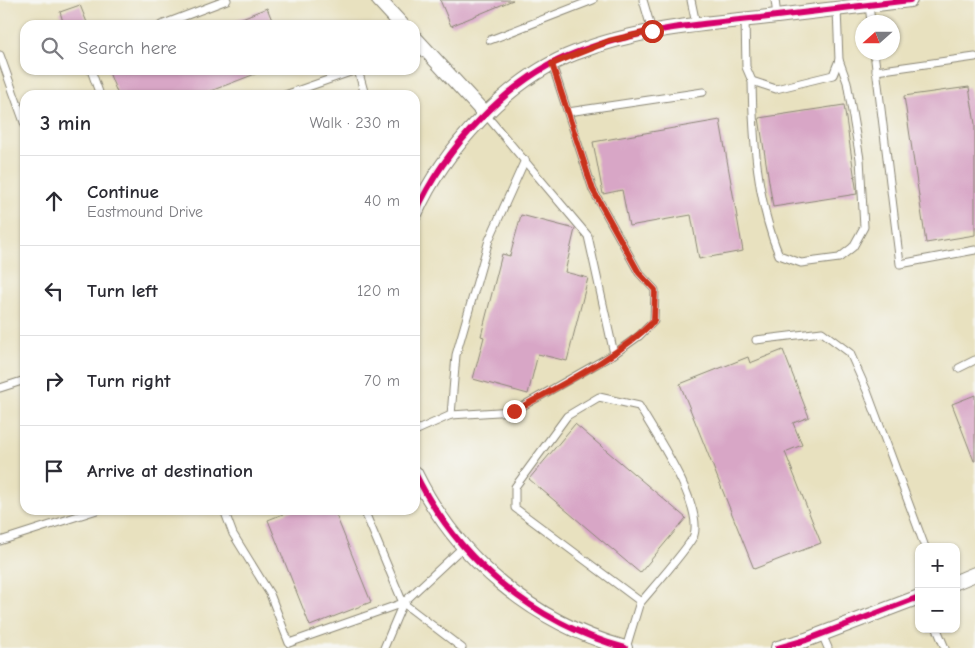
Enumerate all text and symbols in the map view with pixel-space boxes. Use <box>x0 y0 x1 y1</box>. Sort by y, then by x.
north arrow <box>855 15 900 60</box>
search box <box>20 20 420 75</box>
route start <box>641 20 664 43</box>
icon: search <box>38 34 66 62</box>
text: Search here <box>78 37 177 59</box>
text: 3 min <box>40 111 91 135</box>
text: Walk · 230 m <box>309 114 400 132</box>
text: Continue <box>87 181 159 203</box>
icon: ahead <box>40 187 68 215</box>
text: 40 m <box>364 192 400 210</box>
text: Eastmound Drive <box>87 203 203 221</box>
icon: left <box>40 277 68 305</box>
text: Turn left <box>87 280 158 302</box>
text: 120 m <box>357 282 400 300</box>
icon: right <box>40 367 68 395</box>
text: Turn right <box>87 370 171 392</box>
text: 70 m <box>364 372 400 390</box>
route end <box>503 400 526 423</box>
icon: arrive <box>40 457 68 485</box>
text: Arrive at destination <box>87 460 253 482</box>
map controls <box>915 543 960 633</box>
button: + <box>915 543 960 588</box>
button: − <box>915 588 960 633</box>

